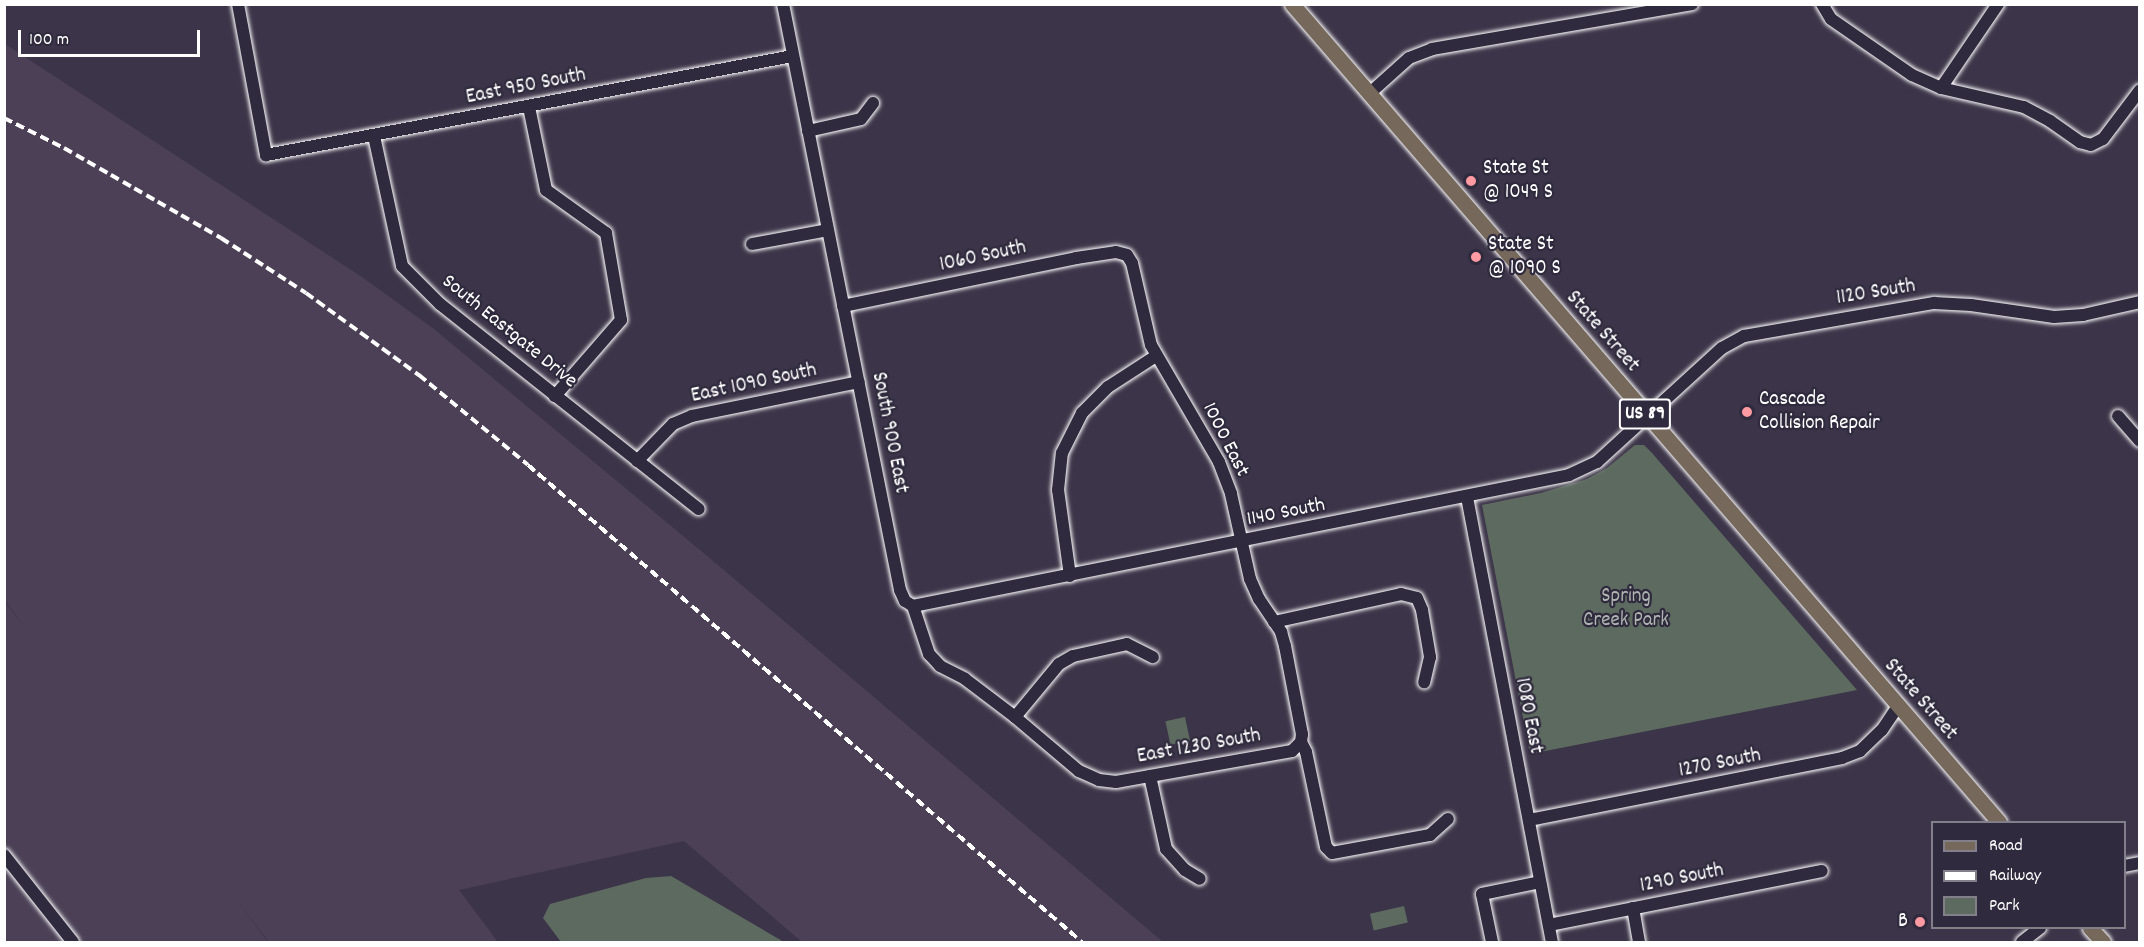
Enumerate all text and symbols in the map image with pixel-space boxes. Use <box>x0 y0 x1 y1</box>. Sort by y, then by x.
scale bar <box>21 18 202 56</box>
text: 100 m <box>29 28 69 53</box>
street label: East 950 South <box>464 63 588 111</box>
place label: State St @ 1049 S <box>1483 156 1553 206</box>
marker: State St @ 1049 S <box>1464 174 1478 188</box>
place label: State St @ 1090 S <box>1488 232 1561 282</box>
street label: 1060 South <box>938 236 1028 278</box>
marker: State St @ 1090 S <box>1469 250 1483 264</box>
street label: South Eastgate Drive <box>436 270 582 394</box>
street label: 1120 South <box>1835 274 1917 312</box>
street label: State Street <box>1560 286 1644 378</box>
street label: East 1090 South <box>689 358 819 410</box>
street label: South 900 East <box>865 370 913 496</box>
place label: Cascade Collision Repair <box>1759 387 1880 437</box>
road number: US 89 <box>1618 397 1672 431</box>
street label: 1000 East <box>1196 399 1254 481</box>
marker: Cascade Collision Repair <box>1740 405 1754 419</box>
street label: 1140 South <box>1245 493 1327 533</box>
park label: Spring Creek Park <box>1583 584 1669 634</box>
street label: State Street <box>1878 654 1962 746</box>
street label: 1080 East <box>1508 676 1548 756</box>
street label: East 1230 South <box>1135 724 1263 770</box>
street label: 1270 South <box>1677 744 1763 784</box>
legend <box>1931 821 2126 929</box>
text: Road <box>1989 834 2023 859</box>
street label: 1290 South <box>1638 859 1726 899</box>
text: Railway <box>1989 864 2041 889</box>
text: Park <box>1989 894 2020 919</box>
place label: B <box>1898 909 1908 935</box>
marker: B <box>1913 915 1927 929</box>

